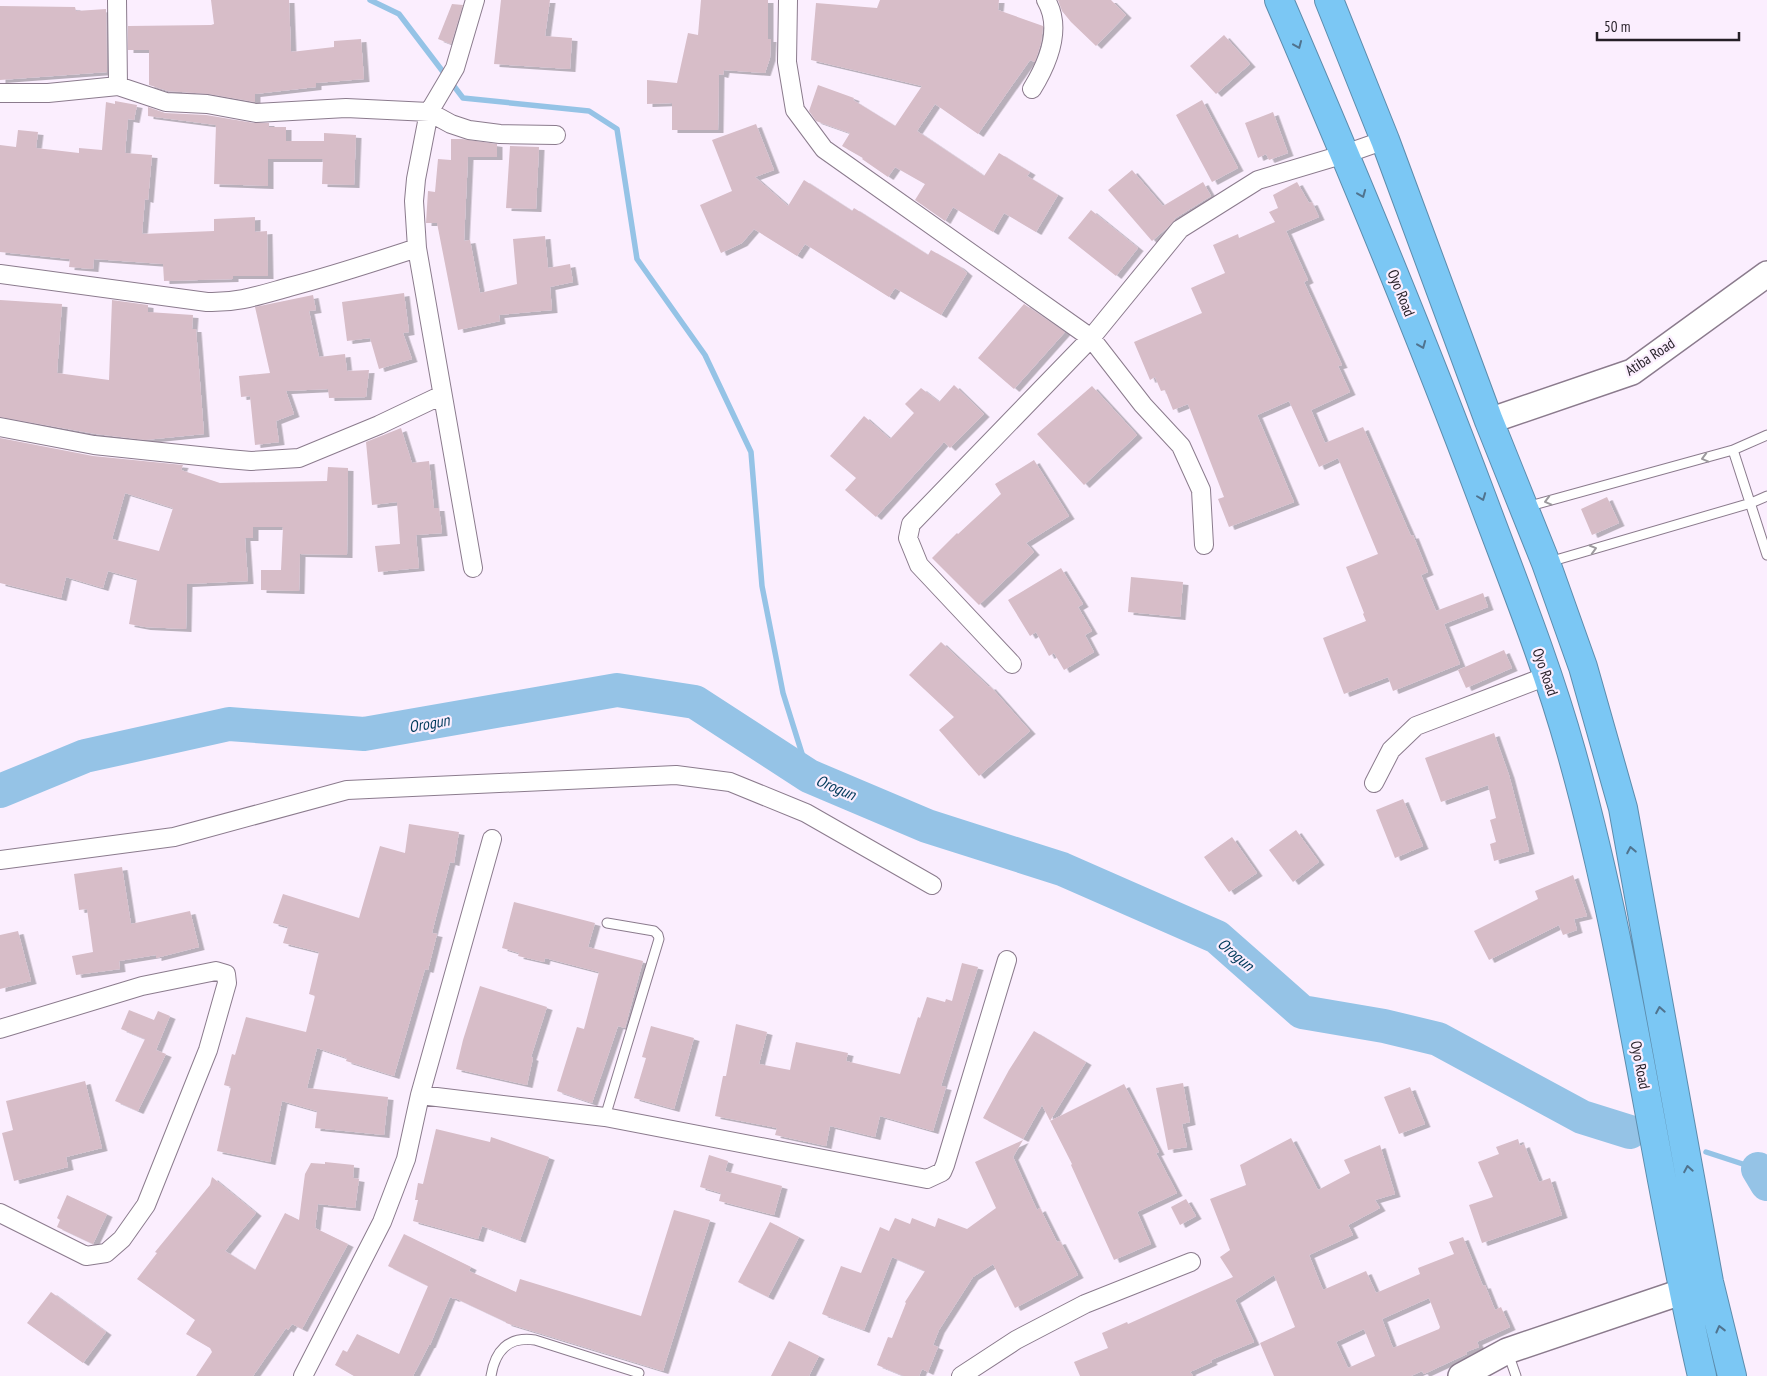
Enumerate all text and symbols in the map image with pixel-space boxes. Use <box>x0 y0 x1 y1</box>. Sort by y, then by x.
scale bar <box>1597 10 1740 42</box>
text: 50 m <box>1604 17 1630 36</box>
one-way arrow <box>1292 40 1303 49</box>
one-way arrow <box>1356 190 1366 198</box>
street label: Oyo Road <box>1383 267 1419 319</box>
street label: Atiba Road <box>1621 333 1678 380</box>
one-way arrow <box>1416 340 1427 349</box>
one-way arrow <box>1701 452 1710 463</box>
one-way arrow <box>1476 492 1486 500</box>
one-way arrow <box>1544 495 1553 506</box>
one-way arrow <box>1589 545 1597 555</box>
street label: Oyo Road <box>1529 646 1562 698</box>
water label: Orogun <box>407 709 452 736</box>
water label: Orogun <box>813 770 860 805</box>
one-way arrow <box>1626 845 1637 854</box>
water label: Orogun <box>1214 933 1259 975</box>
one-way arrow <box>1655 1005 1665 1014</box>
street label: Oyo Road <box>1626 1039 1654 1091</box>
one-way arrow <box>1684 1165 1694 1174</box>
one-way arrow <box>1715 1324 1726 1333</box>

